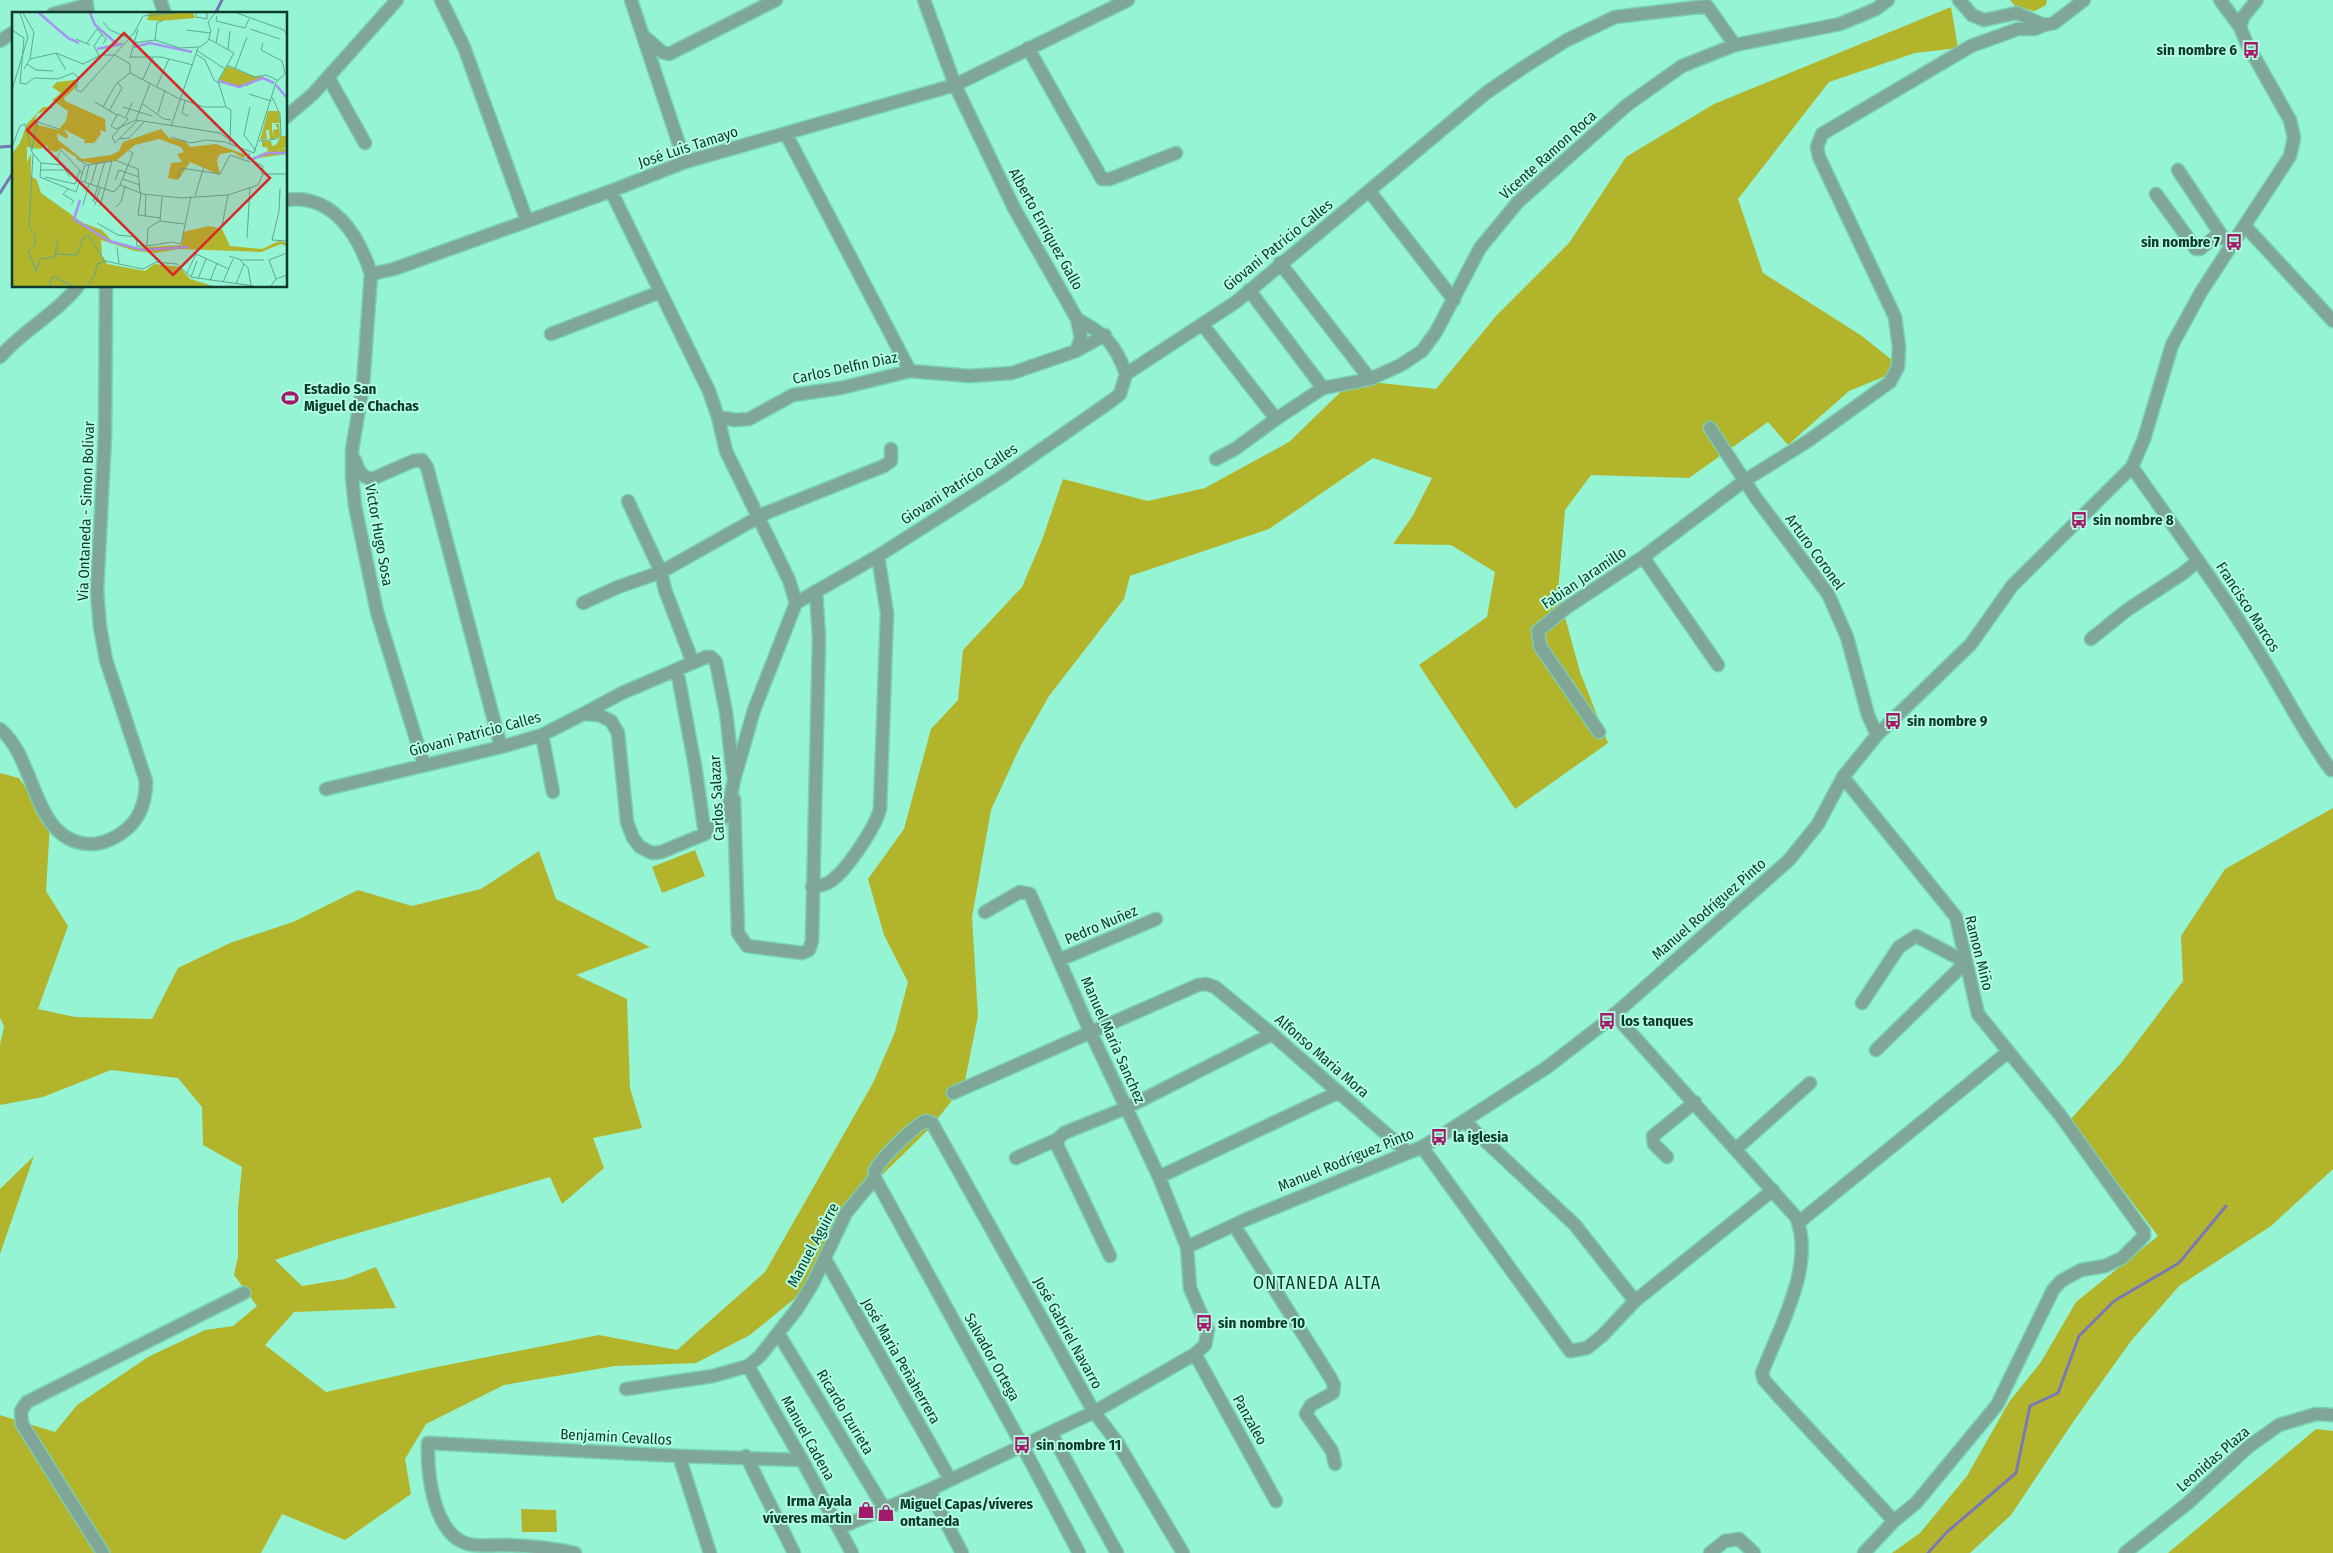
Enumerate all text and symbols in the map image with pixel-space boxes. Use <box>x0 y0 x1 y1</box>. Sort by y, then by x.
inset map <box>12 12 288 288</box>
bus stop icon: sin nombre 6 <box>2241 40 2261 60</box>
place label: sin nombre 6 <box>2156 41 2237 59</box>
street label: Vicente Ramon Roca <box>1496 107 1600 203</box>
street label: José Luis Tamayo <box>636 122 740 172</box>
street label: Alberto Enriquez Gallo <box>1005 165 1087 293</box>
street label: Giovani Patricio Calles <box>1220 195 1336 295</box>
bus stop icon: sin nombre 7 <box>2224 232 2244 252</box>
place label: sin nombre 7 <box>2141 233 2221 251</box>
street label: Carlos Delfin Diaz <box>791 348 899 388</box>
place label: Estadio San Miguel de Chachas <box>304 380 419 415</box>
sports icon: Estadio San Miguel de Chachas <box>280 388 300 408</box>
street label: Via Ontaneda - Simon Bolivar <box>74 420 98 601</box>
street label: Giovani Patricio Calles <box>897 440 1021 528</box>
street label: Victor Hugo Sosa <box>361 483 397 587</box>
bus stop icon: sin nombre 8 <box>2069 510 2089 530</box>
street label: Arturo Coronel <box>1781 511 1849 593</box>
place label: sin nombre 8 <box>2093 511 2174 529</box>
street label: Fabian Jaramillo <box>1538 543 1630 613</box>
street label: Francisco Marcos <box>2212 559 2284 655</box>
street label: Giovani Patricio Calles <box>407 708 543 760</box>
bus stop icon: sin nombre 9 <box>1883 711 1903 731</box>
place label: sin nombre 9 <box>1907 712 1988 730</box>
street label: Carlos Salazar <box>706 754 728 841</box>
street label: Manuel Rodríguez Pinto <box>1648 855 1770 963</box>
street label: Pedro Nuñez <box>1062 902 1140 948</box>
street label: Ramon Miño <box>1961 914 1997 992</box>
street label: Manuel Maria Sanchez <box>1077 974 1149 1106</box>
street label: Alfonso Maria Mora <box>1271 1010 1373 1102</box>
bus stop icon: los tanques <box>1597 1011 1617 1031</box>
place label: los tanques <box>1621 1012 1694 1030</box>
street label: Manuel Rodríguez Pinto <box>1275 1124 1417 1196</box>
bus stop icon: la iglesia <box>1429 1127 1449 1147</box>
place label: la iglesia <box>1453 1128 1509 1146</box>
street label: Manuel Aguirre <box>783 1200 843 1290</box>
district label: ONTANEDA ALTA <box>1253 1272 1381 1294</box>
street label: José Gabriel Navarro <box>1030 1274 1106 1392</box>
street label: José Maria Peñaherrera <box>858 1295 944 1427</box>
street label: Salvador Ortega <box>960 1310 1024 1404</box>
bus stop icon: sin nombre 10 <box>1194 1313 1214 1333</box>
place label: sin nombre 10 <box>1218 1314 1305 1332</box>
street label: Ricardo Izurieta <box>813 1366 877 1458</box>
street label: Manuel Cadena <box>777 1392 839 1484</box>
street label: Panzaleo <box>1229 1392 1271 1448</box>
street label: Leonidas Plaza <box>2173 1423 2253 1495</box>
street label: Benjamin Cevallos <box>560 1425 672 1449</box>
bus stop icon: sin nombre 11 <box>1012 1435 1032 1455</box>
place label: sin nombre 11 <box>1036 1436 1121 1454</box>
place label: Irma Ayala víveres martin <box>762 1492 853 1527</box>
place label: Miguel Capas/víveres ontaneda <box>900 1495 1034 1530</box>
shop icon: Irma Ayala víveres martin <box>856 1500 876 1520</box>
shop icon: Miguel Capas/víveres ontaneda <box>876 1503 896 1523</box>

